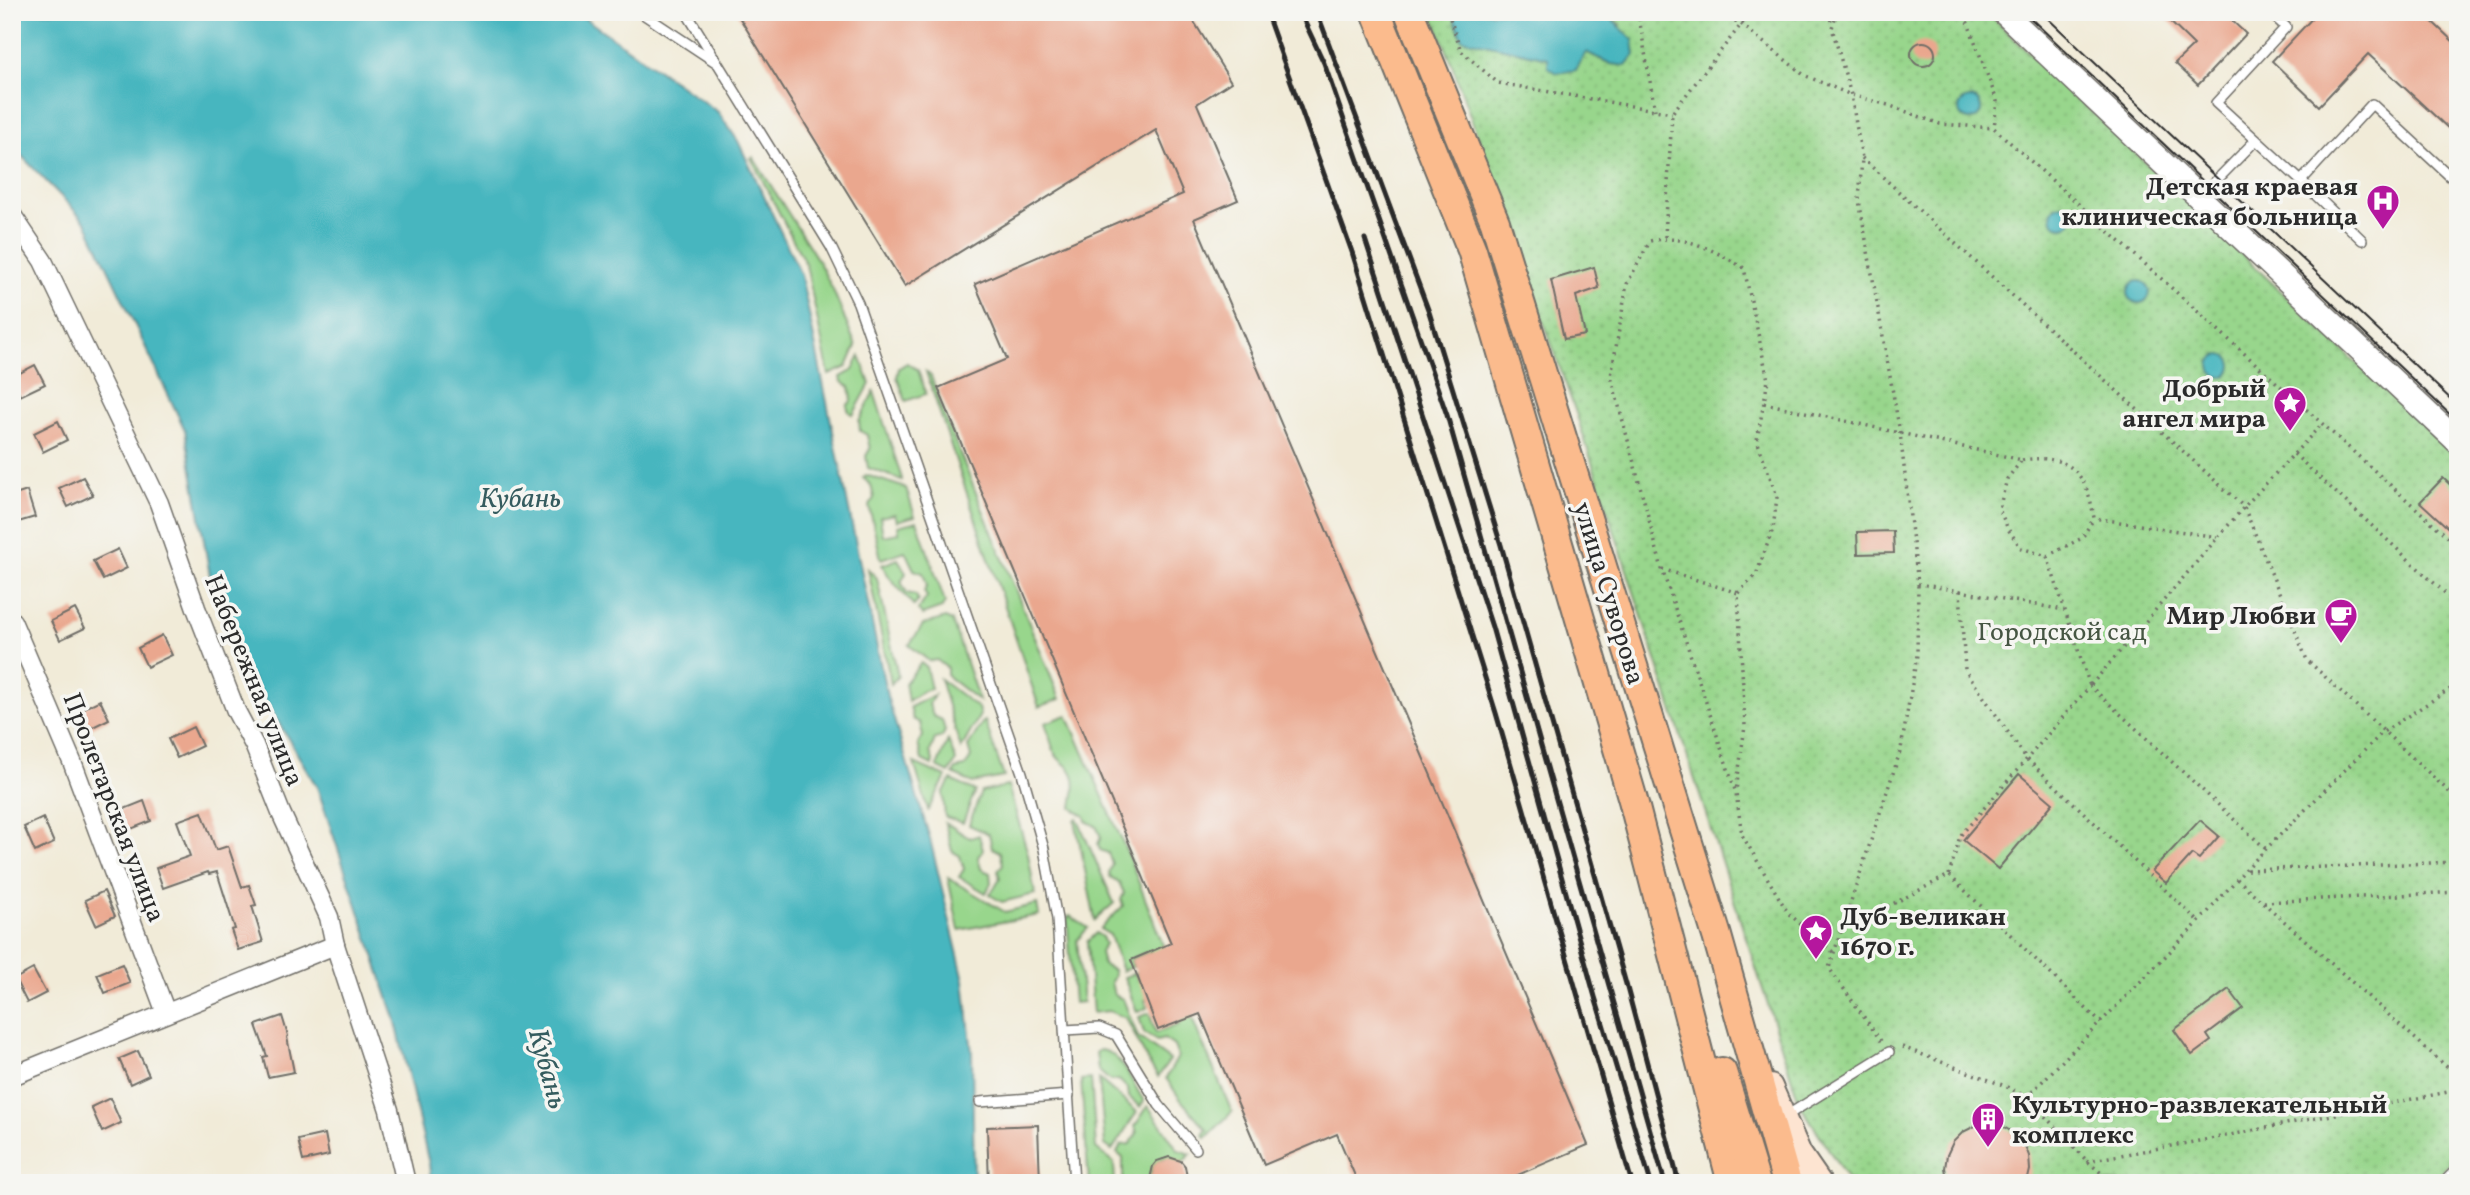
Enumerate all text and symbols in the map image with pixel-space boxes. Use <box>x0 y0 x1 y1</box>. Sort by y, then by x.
place label: Детская краевая клиническая больница <box>2062 170 2358 236</box>
hospital icon: Детская краевая клиническая больница <box>2364 182 2402 231</box>
place label: Добрый ангел мира <box>2122 372 2266 438</box>
place icon: Добрый ангел мира <box>2271 384 2309 433</box>
water label: Кубань <box>479 480 561 519</box>
street label: улица Суворова <box>1563 498 1653 689</box>
street label: Набережная улица <box>194 569 312 792</box>
cafe icon: Мир Любви <box>2322 596 2360 645</box>
place label: Мир Любви <box>2167 599 2316 635</box>
park label: Городской сад <box>1977 615 2147 651</box>
street label: Пролетарская улица <box>53 688 174 928</box>
place label: Дуб-великан 1670 г. <box>1840 900 2006 966</box>
place icon: Дуб-великан 1670 г. <box>1797 912 1835 961</box>
water label: Кубань <box>517 1024 576 1113</box>
place label: Культурно-развлекательный комплекс <box>2012 1088 2387 1154</box>
building icon: Культурно-развлекательный комплекс <box>1969 1100 2007 1149</box>

